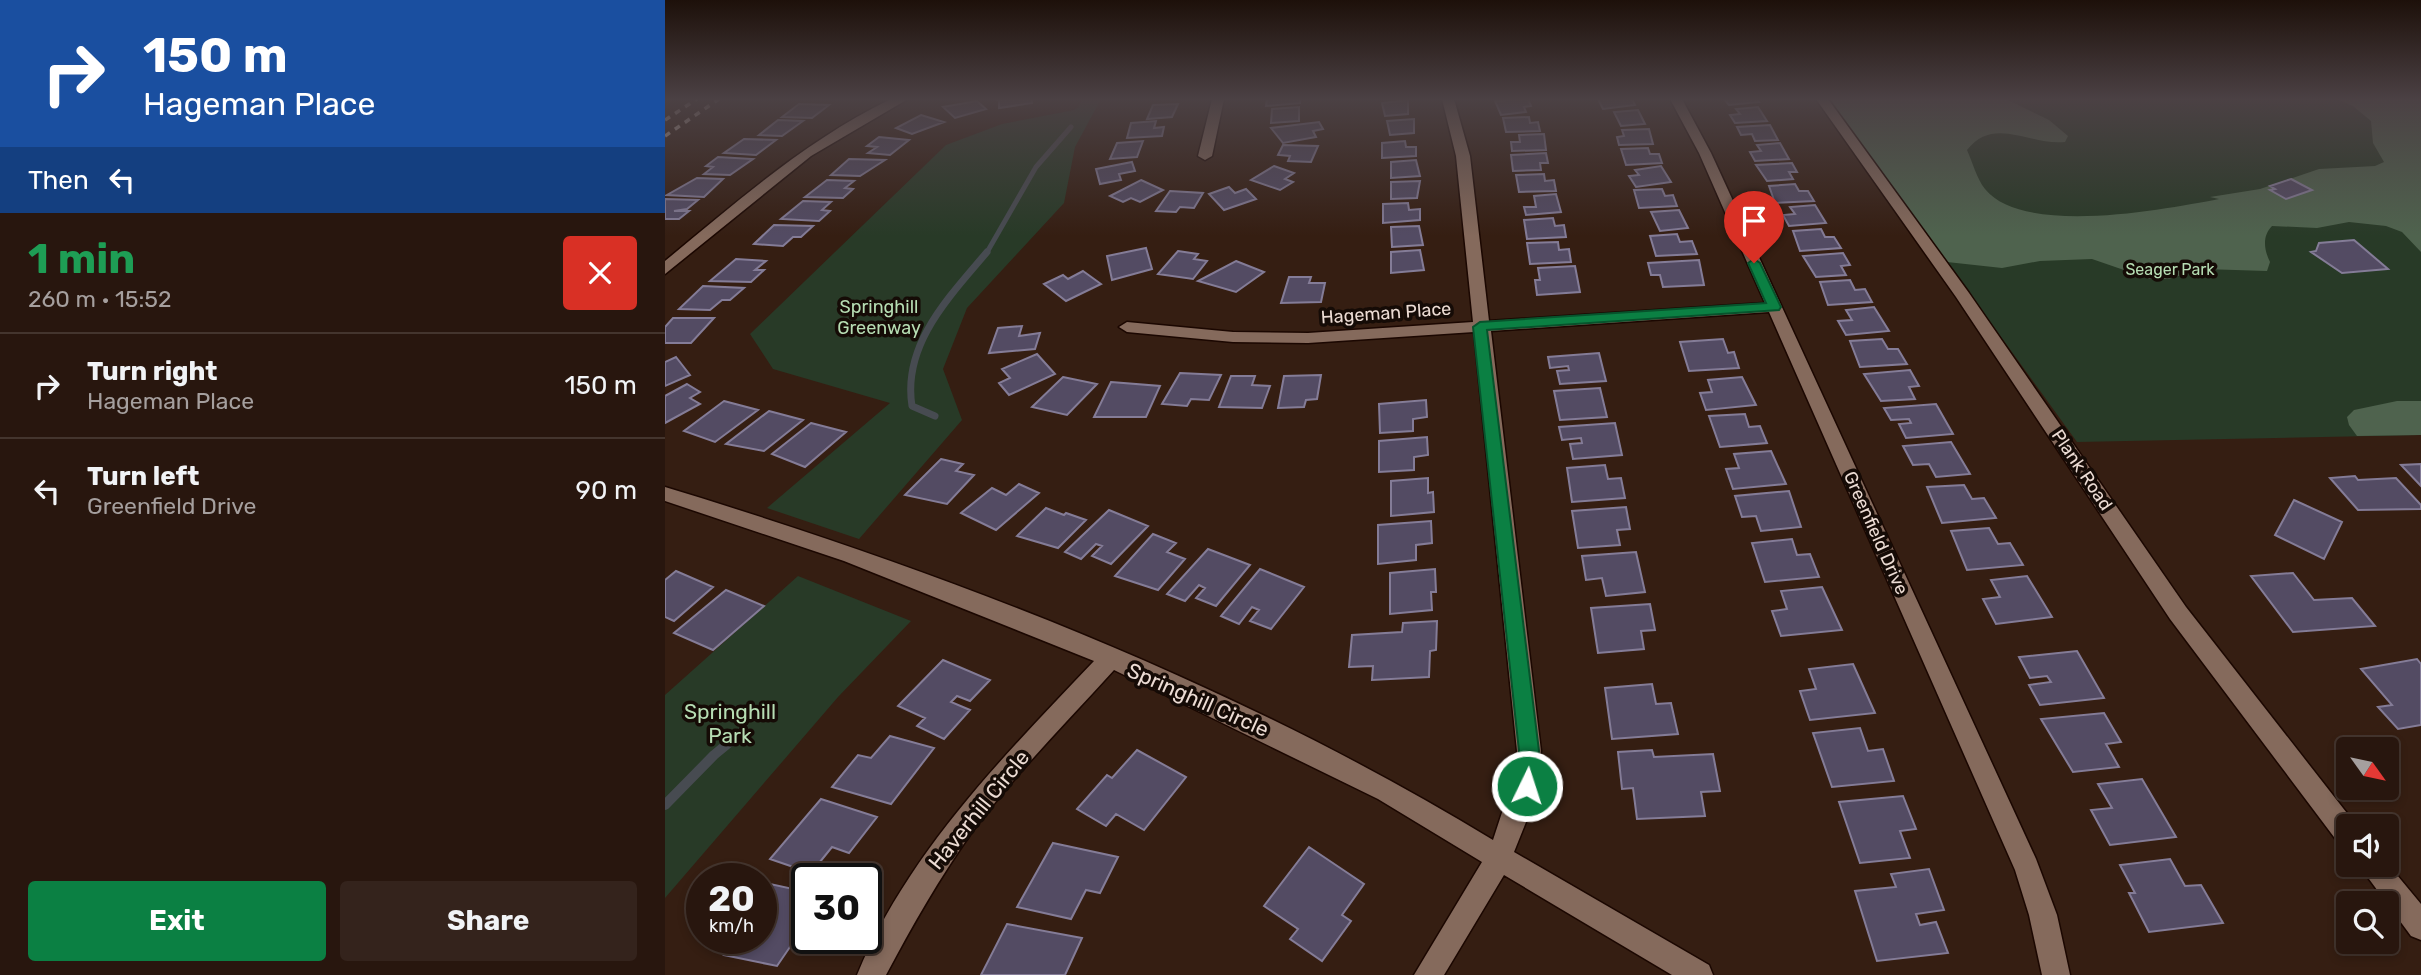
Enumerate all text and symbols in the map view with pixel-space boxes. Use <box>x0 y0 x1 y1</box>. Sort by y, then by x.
text: 150 m <box>143 26 288 84</box>
icon: right <box>28 28 119 119</box>
text: Hageman Place <box>143 85 375 123</box>
icon: left <box>103 161 141 199</box>
text: Then <box>28 165 89 196</box>
pin <box>1724 191 1784 263</box>
icon: arrive <box>1735 202 1773 240</box>
text: 1 min <box>28 234 135 284</box>
button: close <box>563 236 637 310</box>
park label: Seager Park <box>2125 260 2215 279</box>
text: 260 m · 15:52 <box>28 285 171 313</box>
park label: Springhill Greenway <box>837 296 921 339</box>
street label: Hageman Place <box>1320 297 1452 329</box>
text: Turn right <box>87 356 217 387</box>
icon: right <box>28 367 66 405</box>
text: 150 m <box>564 370 637 401</box>
text: Hageman Place <box>87 387 254 415</box>
street label: Plank Road <box>2047 425 2117 515</box>
text: Turn left <box>87 461 199 492</box>
street label: Greenfield Drive <box>1839 468 1913 598</box>
icon: left <box>28 472 66 510</box>
text: 90 m <box>576 475 637 506</box>
text: Greenfield Drive <box>87 492 256 520</box>
street label: Springhill Circle <box>1123 657 1273 742</box>
park label: Springhill Park <box>684 699 776 748</box>
north arrow <box>2336 737 2399 800</box>
map controls <box>2336 737 2399 954</box>
street label: Haverhill Circle <box>923 745 1034 874</box>
position arrow <box>1490 749 1564 823</box>
button: sound <box>2336 814 2399 877</box>
speed limit sign: 30 <box>791 863 882 954</box>
text: 20 <box>708 878 755 920</box>
button: Exit <box>28 881 326 961</box>
button: Share <box>340 881 637 961</box>
button: search <box>2336 891 2399 954</box>
text: km/h <box>709 915 754 937</box>

